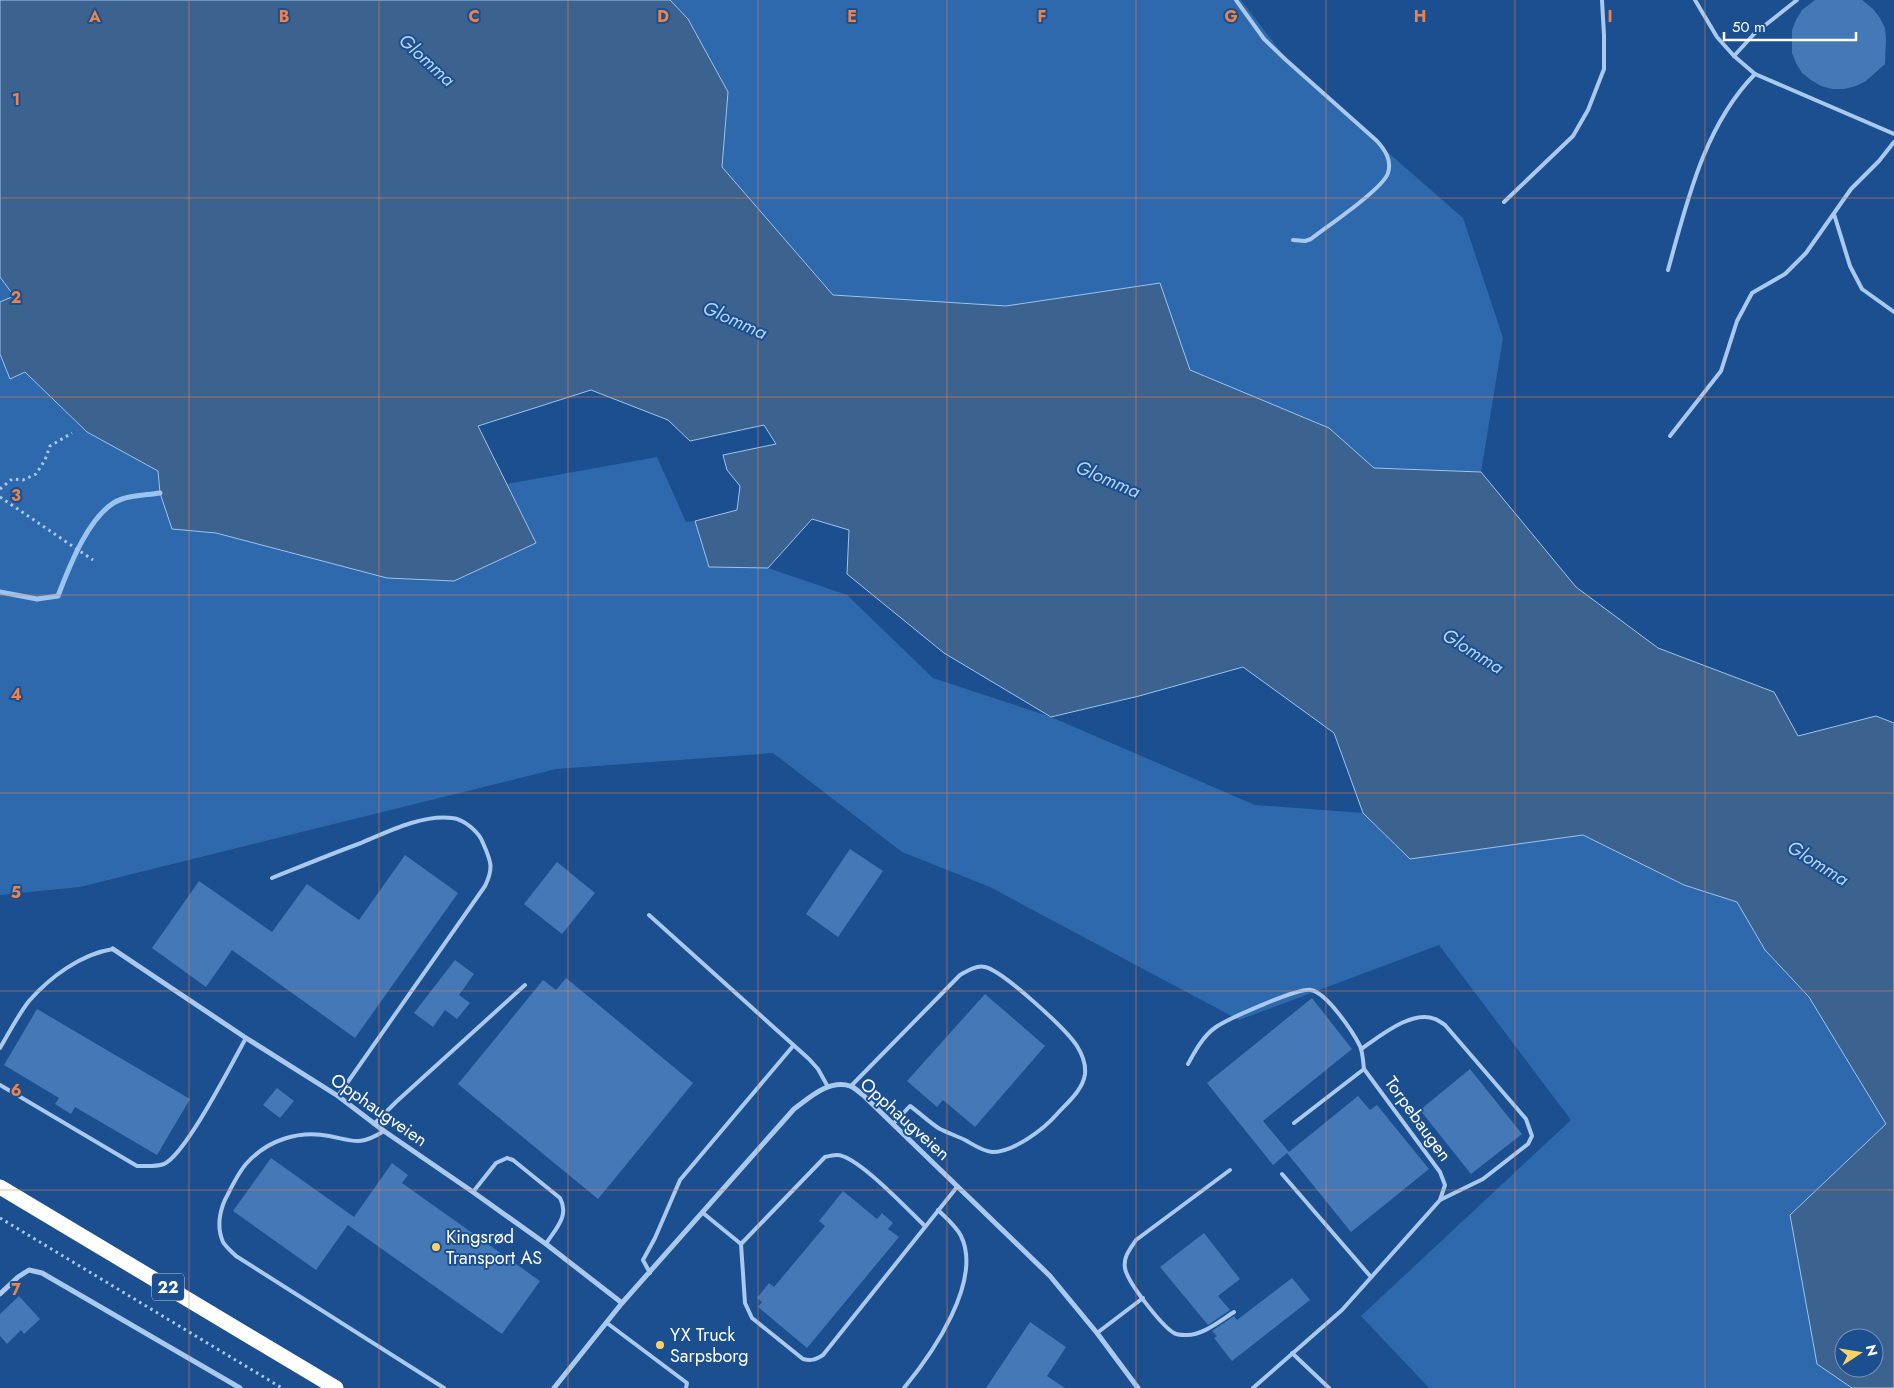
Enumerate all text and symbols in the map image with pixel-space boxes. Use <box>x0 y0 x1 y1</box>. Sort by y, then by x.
text: A <box>88 5 101 28</box>
text: B <box>279 5 289 28</box>
text: C <box>468 5 480 28</box>
text: D <box>657 5 669 28</box>
text: E <box>847 5 857 28</box>
text: F <box>1038 5 1046 28</box>
text: G <box>1224 5 1238 28</box>
text: H <box>1414 5 1426 28</box>
text: I <box>1607 5 1613 28</box>
scale bar <box>1724 10 1856 42</box>
text: 50 m <box>1732 16 1766 38</box>
water label: Glomma <box>393 27 462 93</box>
text: 1 <box>12 88 20 111</box>
text: 2 <box>11 286 21 309</box>
water label: Glomma <box>699 294 772 346</box>
water label: Glomma <box>1071 453 1145 505</box>
text: 3 <box>11 484 21 507</box>
water label: Glomma <box>1437 622 1509 681</box>
text: 4 <box>10 683 22 706</box>
water label: Glomma <box>1782 834 1854 893</box>
text: 5 <box>11 881 21 904</box>
street label: Opphaugveien <box>325 1067 433 1153</box>
street label: Torpebaugen <box>1378 1071 1458 1167</box>
street label: Opphaugveien <box>854 1072 956 1166</box>
text: 6 <box>11 1079 21 1102</box>
place label: Kingsrød Transport AS <box>446 1224 542 1271</box>
marker: Kingsrød Transport AS <box>430 1241 442 1253</box>
road number: 22 <box>152 1274 184 1300</box>
text: 7 <box>11 1278 21 1301</box>
place label: YX Truck Sarpsborg <box>670 1322 748 1369</box>
north arrow <box>1834 1328 1884 1378</box>
marker: YX Truck Sarpsborg <box>654 1339 666 1351</box>
text: N <box>1861 1343 1883 1358</box>

